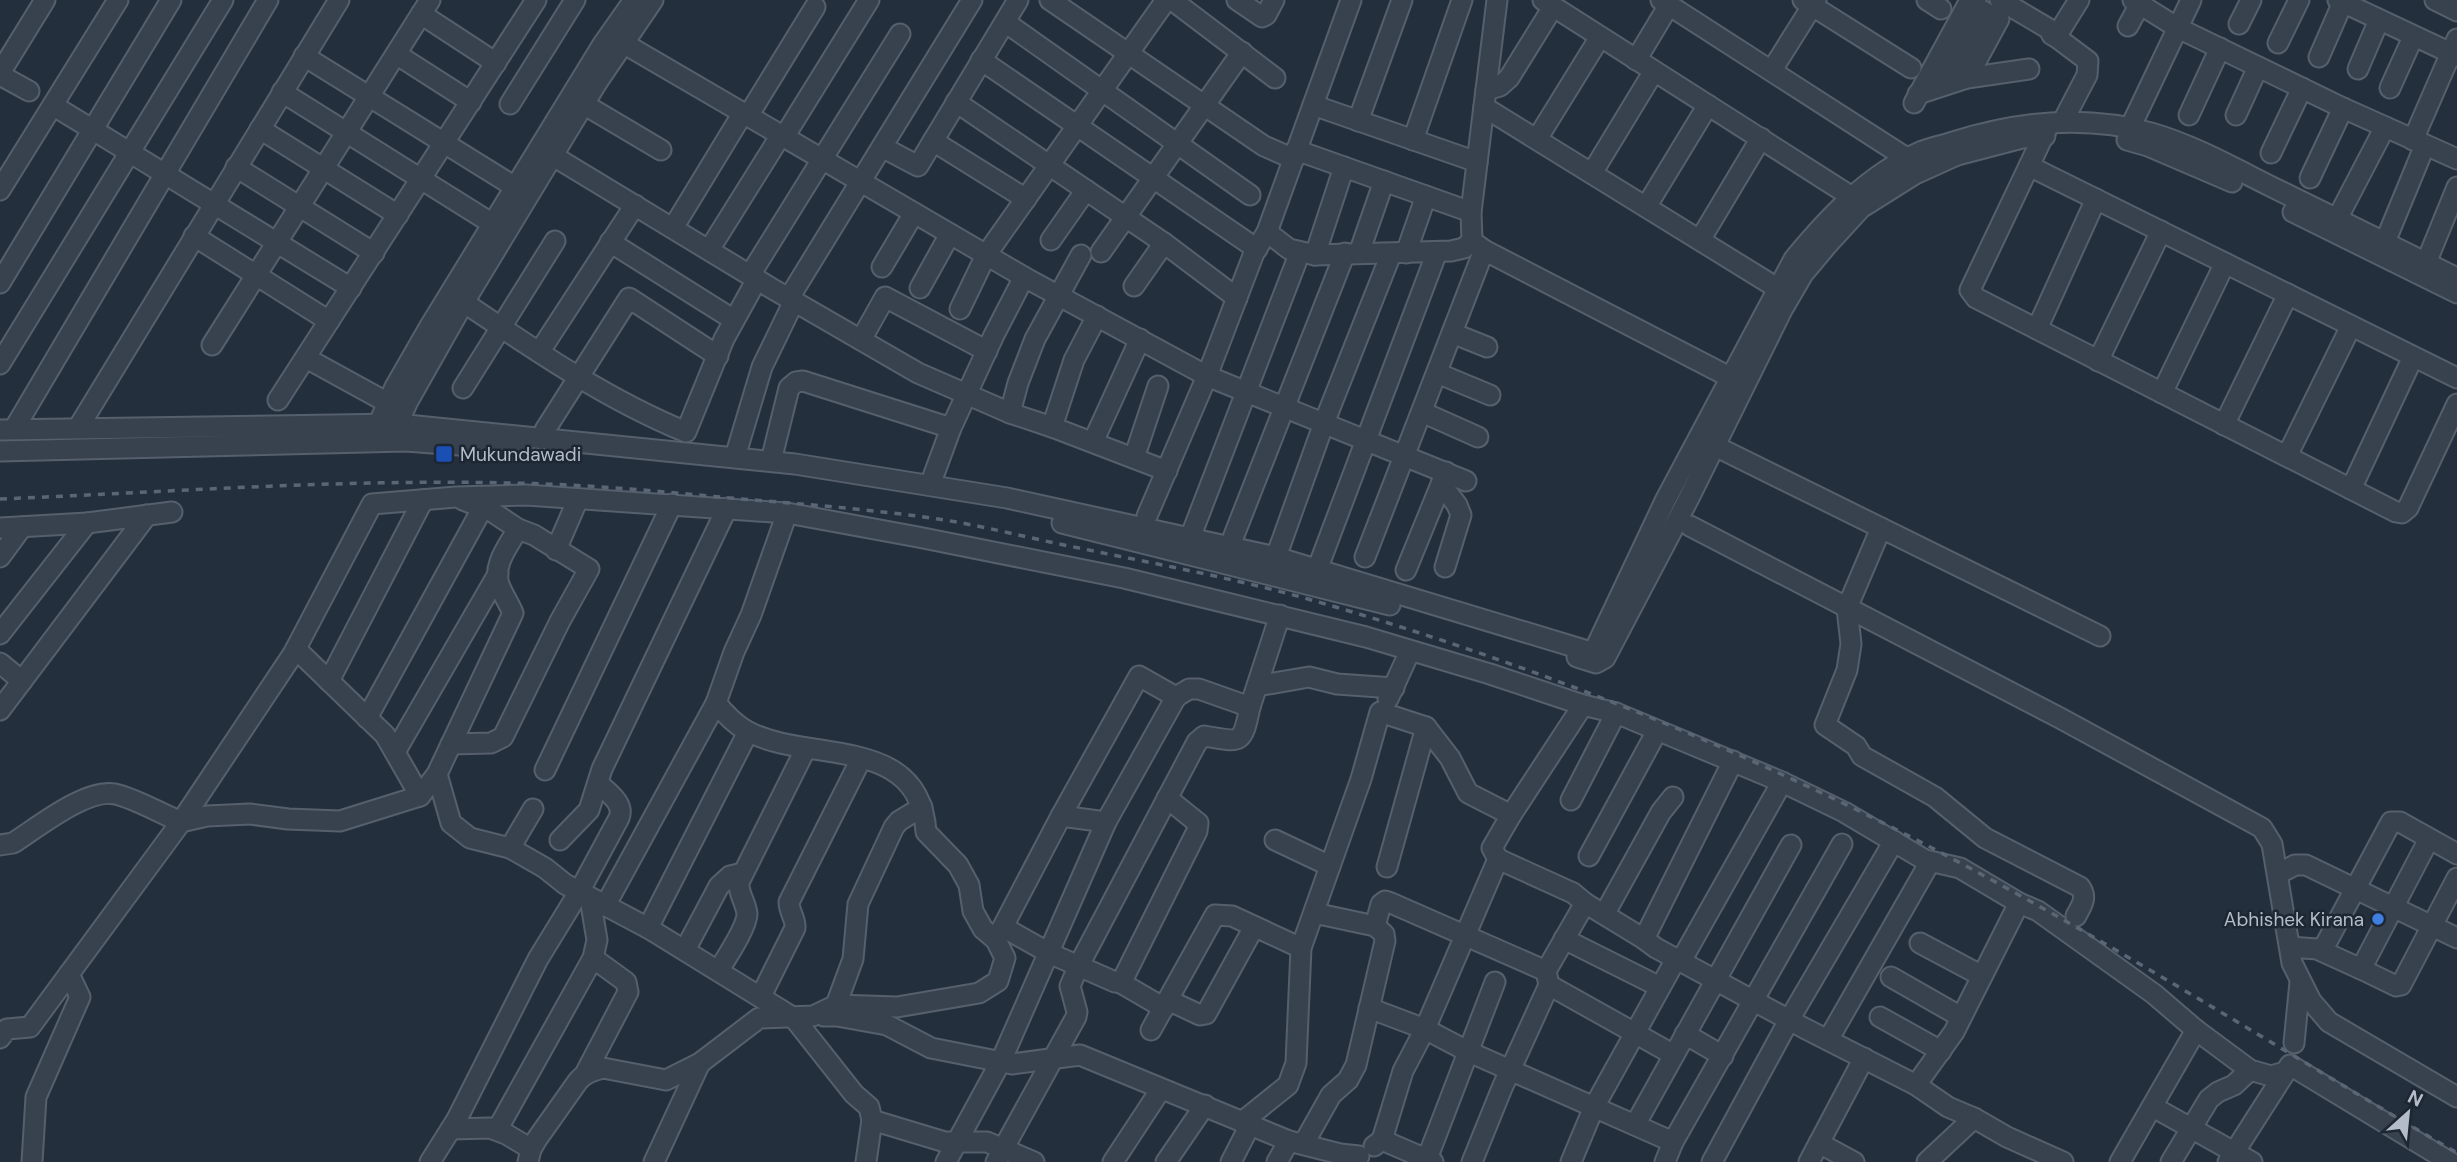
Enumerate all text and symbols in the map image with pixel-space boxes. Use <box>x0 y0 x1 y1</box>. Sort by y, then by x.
place label: Mukundawadi <box>460 442 581 467</box>
marker: Mukundawadi <box>434 444 454 464</box>
place label: Abhishek Kirana <box>2224 907 2364 932</box>
marker: Abhishek Kirana <box>2370 911 2386 927</box>
north arrow <box>2373 1078 2443 1148</box>
text: N <box>2404 1084 2427 1113</box>

